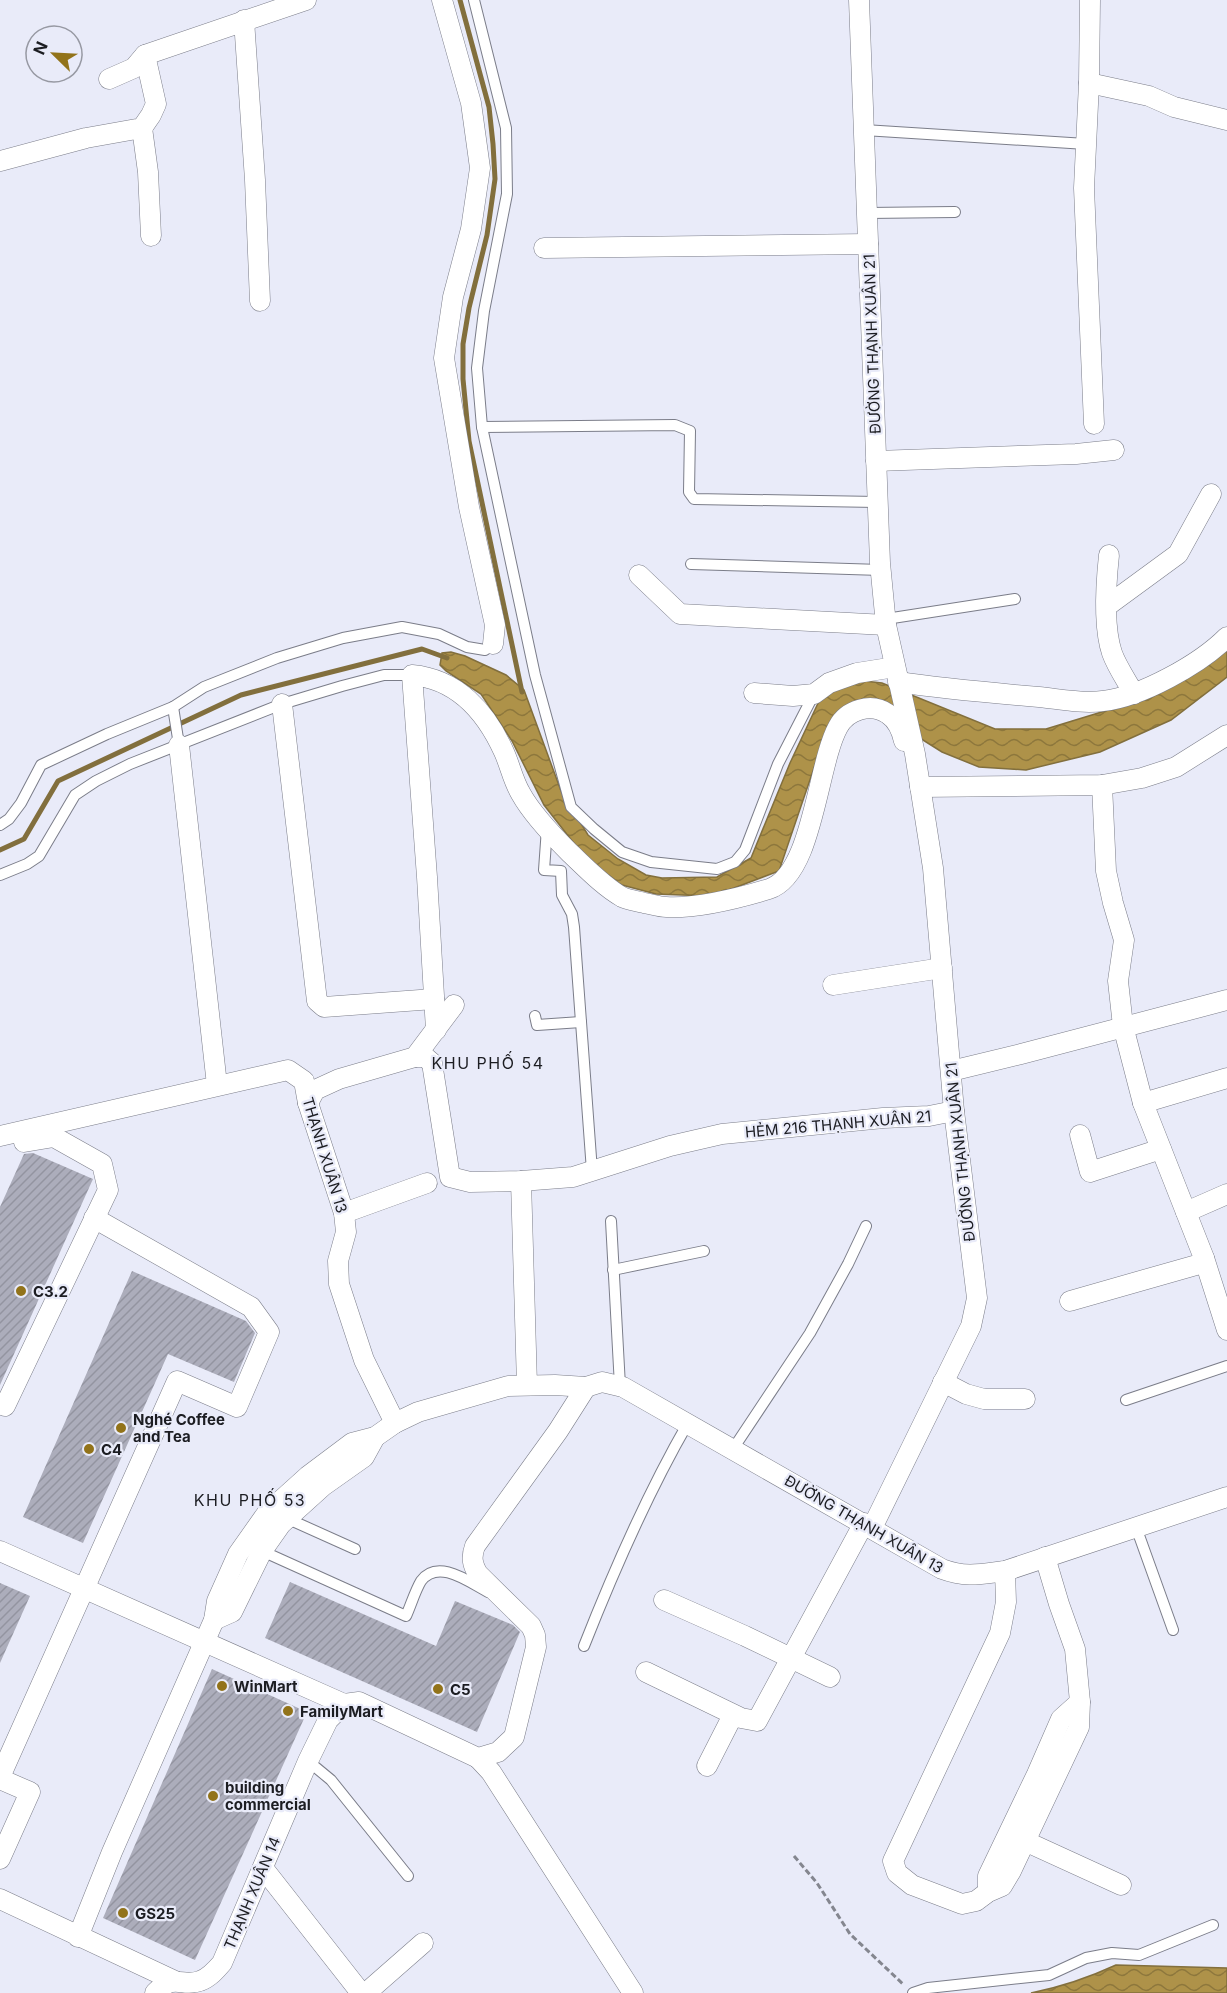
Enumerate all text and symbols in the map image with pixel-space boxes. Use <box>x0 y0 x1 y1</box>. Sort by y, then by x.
north arrow <box>24 24 84 84</box>
text: N <box>29 38 52 58</box>
street label: ĐƯỜNG THẠNH XUÂN 21 <box>859 254 885 434</box>
district label: KHU PHỐ 54 <box>432 1051 544 1073</box>
street label: ĐƯỜNG THẠNH XUÂN 21 <box>941 1061 979 1243</box>
street label: THẠNH XUÂN 13 <box>298 1095 352 1215</box>
street label: HẺM 216 THẠNH XUÂN 21 <box>744 1106 932 1142</box>
place label: C3.2 <box>33 1282 68 1301</box>
marker: C3.2 <box>14 1284 28 1298</box>
place label: Nghé Coffee and Tea <box>133 1410 225 1446</box>
marker: Nghé Coffee and Tea <box>114 1421 128 1435</box>
place label: C4 <box>101 1440 122 1459</box>
marker: C4 <box>82 1442 96 1456</box>
street label: ĐƯỜNG THẠNH XUÂN 13 <box>781 1471 947 1577</box>
district label: KHU PHỐ 53 <box>194 1488 306 1510</box>
place label: WinMart <box>234 1677 298 1696</box>
marker: WinMart <box>215 1679 229 1693</box>
place label: C5 <box>450 1680 471 1699</box>
marker: C5 <box>431 1682 445 1696</box>
place label: FamilyMart <box>300 1702 383 1721</box>
marker: FamilyMart <box>281 1704 295 1718</box>
place label: building commercial <box>225 1778 311 1814</box>
marker: building commercial <box>206 1789 220 1803</box>
street label: THẠNH XUÂN 14 <box>220 1834 284 1952</box>
place label: GS25 <box>135 1904 175 1923</box>
marker: GS25 <box>116 1906 130 1920</box>

